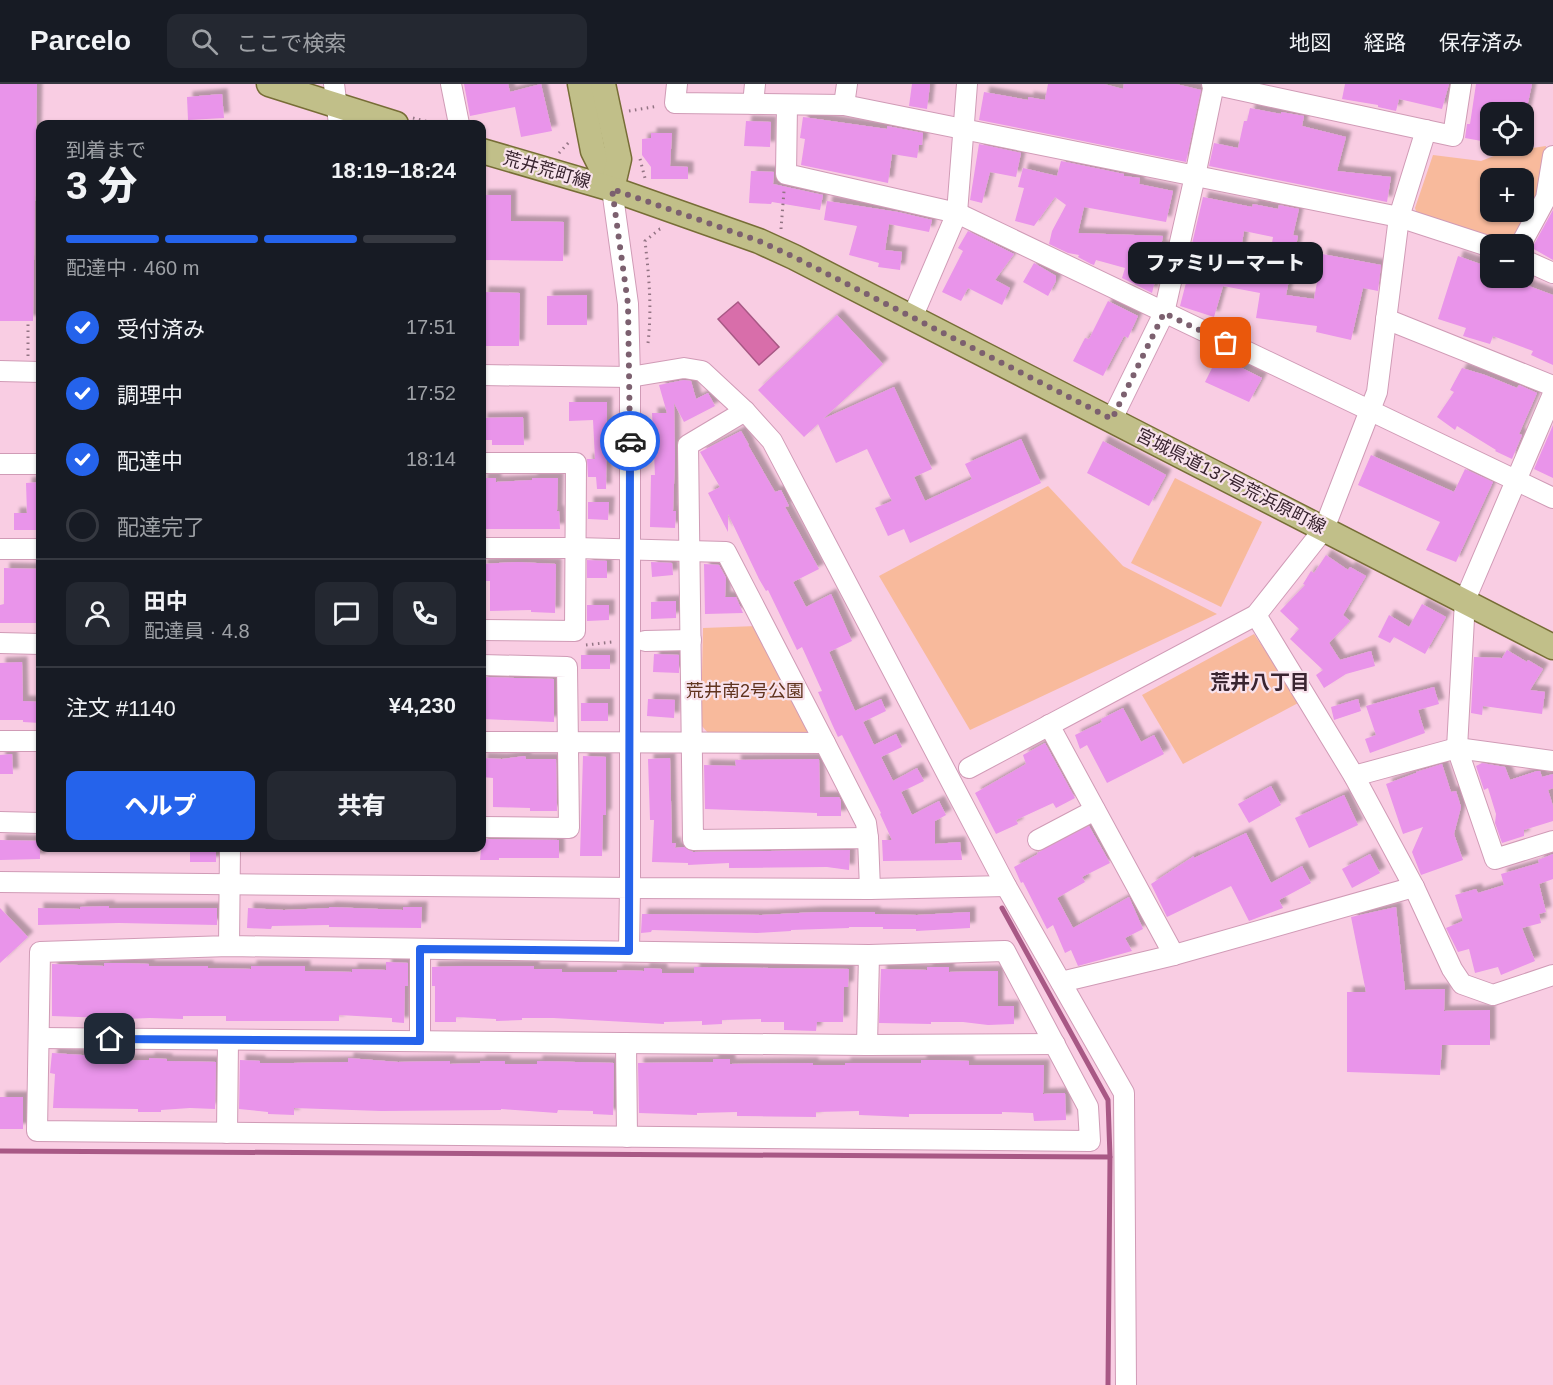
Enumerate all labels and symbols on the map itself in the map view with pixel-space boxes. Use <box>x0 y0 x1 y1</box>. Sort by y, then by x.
street label: 荒井荒町線 <box>501 148 593 192</box>
callout: ファミリーマート <box>1128 241 1324 283</box>
pin <box>1200 317 1251 368</box>
courier <box>600 411 660 471</box>
street label: 宮城県道137号荒浜原町線 <box>1133 424 1329 538</box>
district label: 荒井八丁目 <box>1210 671 1310 693</box>
park label: 荒井南2号公園 <box>686 681 804 701</box>
pin <box>84 1013 135 1064</box>

